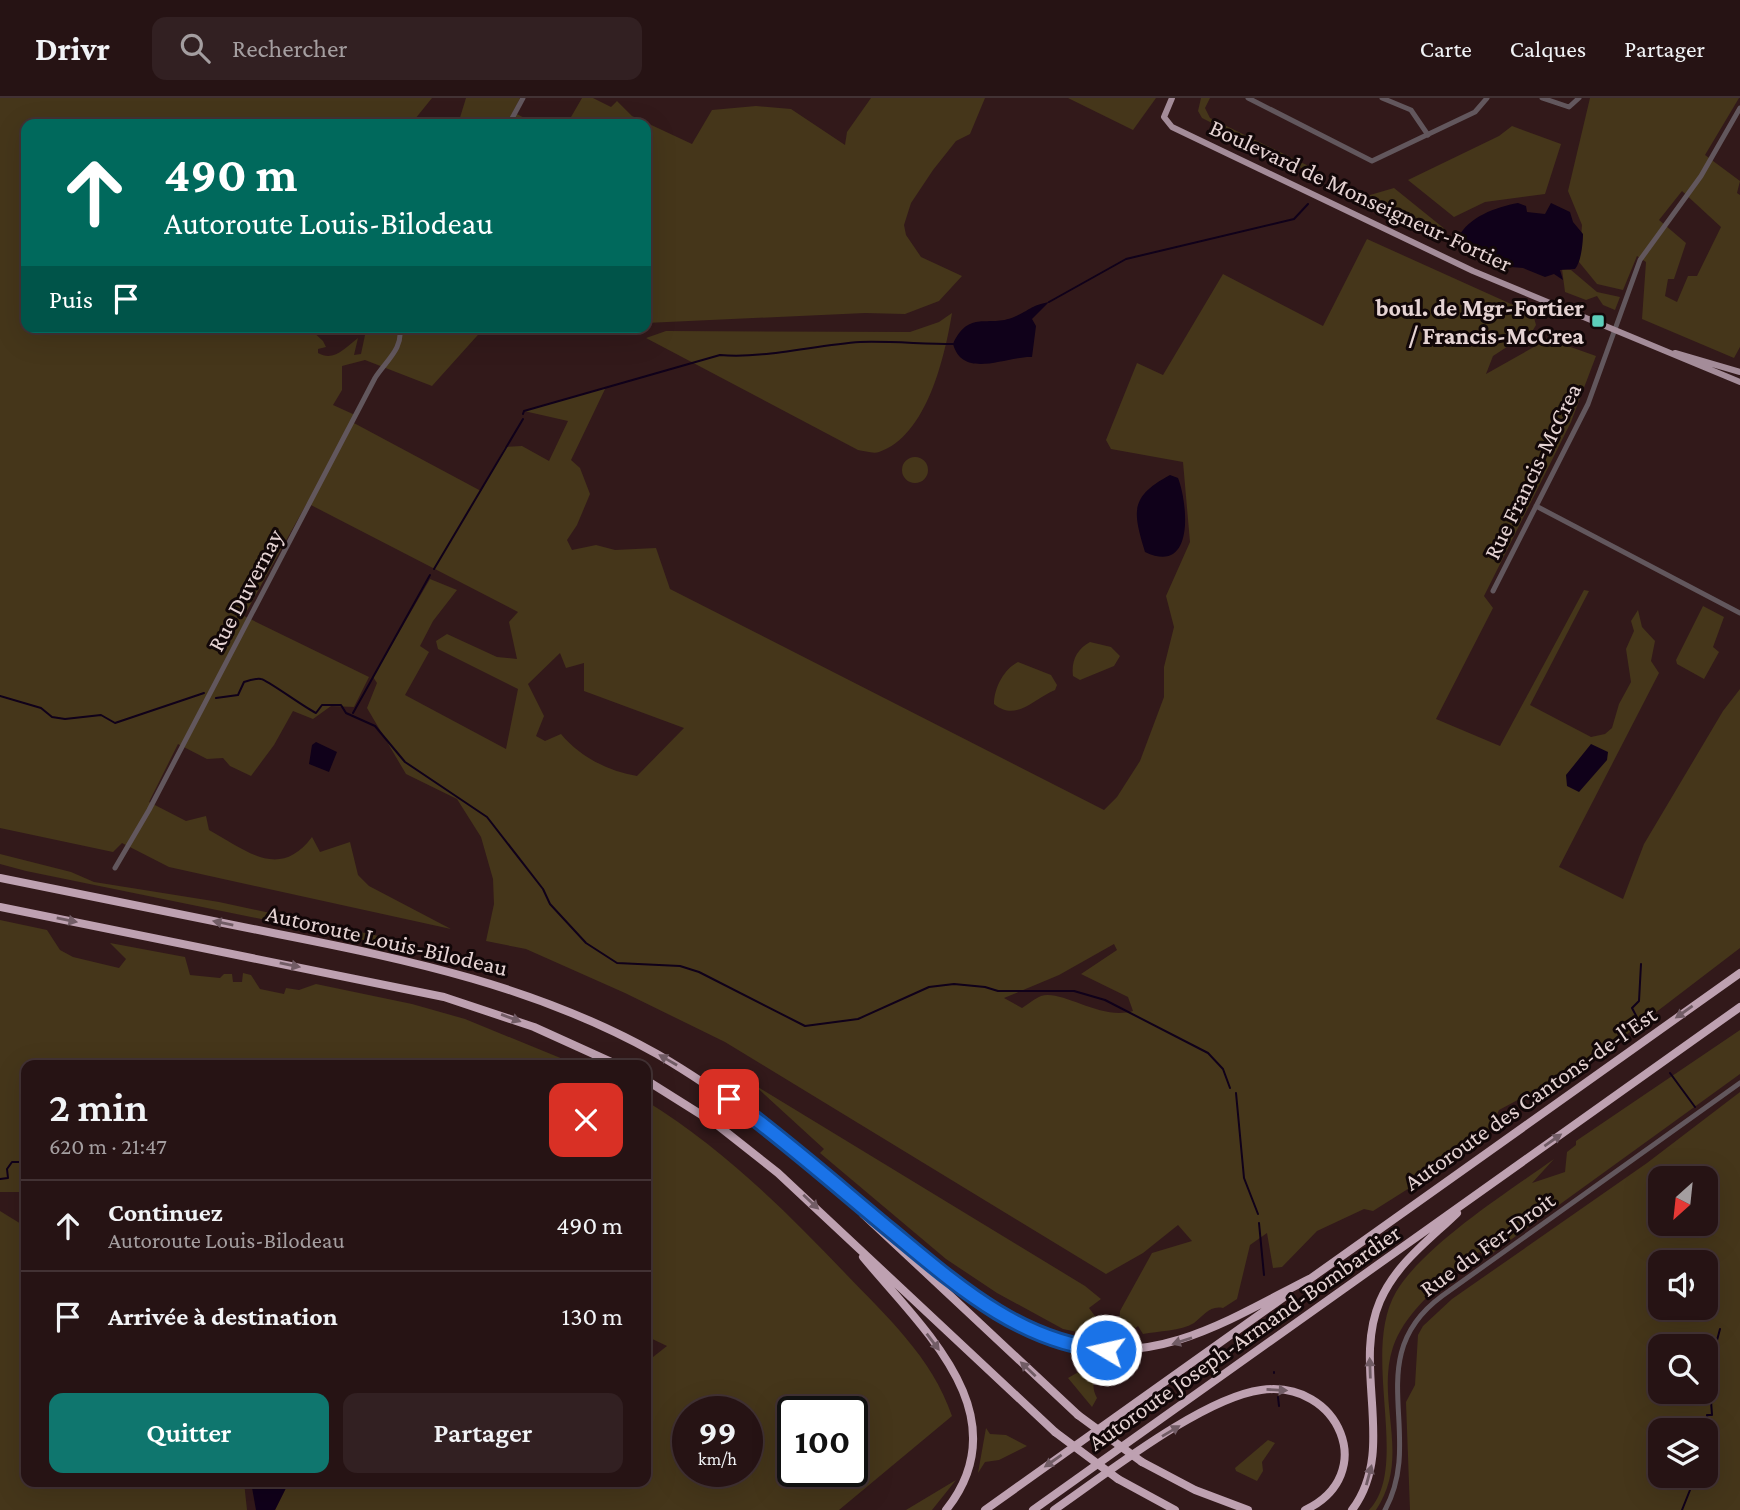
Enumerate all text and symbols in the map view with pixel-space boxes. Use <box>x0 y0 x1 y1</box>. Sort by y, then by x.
search box <box>152 17 642 80</box>
icon: search <box>176 29 214 67</box>
text: Drivr <box>35 30 110 67</box>
text: Rechercher <box>232 34 348 63</box>
text: Carte <box>1420 35 1472 62</box>
text: Calques <box>1510 35 1586 62</box>
text: Partager <box>1624 35 1705 62</box>
street label: Boulevard de Monseigneur-Fortier <box>1206 113 1517 277</box>
icon: ahead <box>49 147 140 238</box>
text: 490 m <box>164 147 298 202</box>
text: Autoroute Louis-Bilodeau <box>164 205 493 241</box>
icon: arrive <box>107 280 145 318</box>
text: Puis <box>49 285 93 314</box>
place label: boul. de Mgr-Fortier / Francis-McCrea <box>1375 294 1584 349</box>
marker: boul. de Mgr-Fortier / Francis-McCrea <box>1590 313 1606 329</box>
street label: Rue Francis-McCrea <box>1478 379 1586 563</box>
street label: Rue Duvernay <box>202 524 289 656</box>
street label: Autoroute Louis-Bilodeau <box>264 899 511 981</box>
one-way arrow <box>56 915 78 926</box>
one-way arrow <box>212 917 234 928</box>
one-way arrow <box>279 959 301 970</box>
street label: Autoroute des Cantons-de-l'Est <box>1399 1000 1662 1196</box>
one-way arrow <box>1675 1005 1693 1019</box>
one-way arrow <box>500 1013 521 1024</box>
one-way arrow <box>658 1054 677 1067</box>
pin <box>699 1069 759 1129</box>
icon: arrive <box>710 1080 748 1118</box>
text: 2 min <box>49 1083 148 1130</box>
button: close <box>549 1083 623 1157</box>
text: 620 m · 21:47 <box>49 1133 167 1159</box>
one-way arrow <box>1544 1133 1562 1147</box>
north arrow <box>1648 1166 1718 1236</box>
map controls <box>1648 1166 1718 1488</box>
street label: Rue du Fer-Droit <box>1414 1185 1560 1302</box>
one-way arrow <box>802 1194 819 1210</box>
text: Continuez <box>108 1198 223 1227</box>
icon: ahead <box>49 1207 87 1245</box>
text: 490 m <box>556 1211 623 1240</box>
street label: Autoroute Joseph-Armand-Bombardier <box>1083 1218 1406 1456</box>
text: Autoroute Louis-Bilodeau <box>108 1227 345 1253</box>
button: sound <box>1648 1250 1718 1320</box>
icon: arrive <box>49 1298 87 1336</box>
text: Arrivée à destination <box>108 1302 338 1331</box>
text: 130 m <box>562 1302 623 1331</box>
position arrow <box>1069 1313 1143 1387</box>
one-way arrow <box>926 1332 941 1350</box>
button: search <box>1648 1334 1718 1404</box>
one-way arrow <box>1171 1336 1192 1347</box>
one-way arrow <box>1365 1357 1376 1379</box>
one-way arrow <box>1020 1361 1037 1377</box>
one-way arrow <box>1266 1385 1288 1396</box>
button: Quitter <box>49 1393 329 1473</box>
button: Partager <box>343 1393 623 1473</box>
speed limit sign: 100 <box>777 1396 868 1487</box>
text: 99 <box>698 1413 737 1452</box>
button: layers <box>1648 1418 1718 1488</box>
one-way arrow <box>1162 1424 1181 1437</box>
text: km/h <box>698 1449 737 1469</box>
one-way arrow <box>1044 1454 1062 1468</box>
one-way arrow <box>1364 1464 1375 1486</box>

